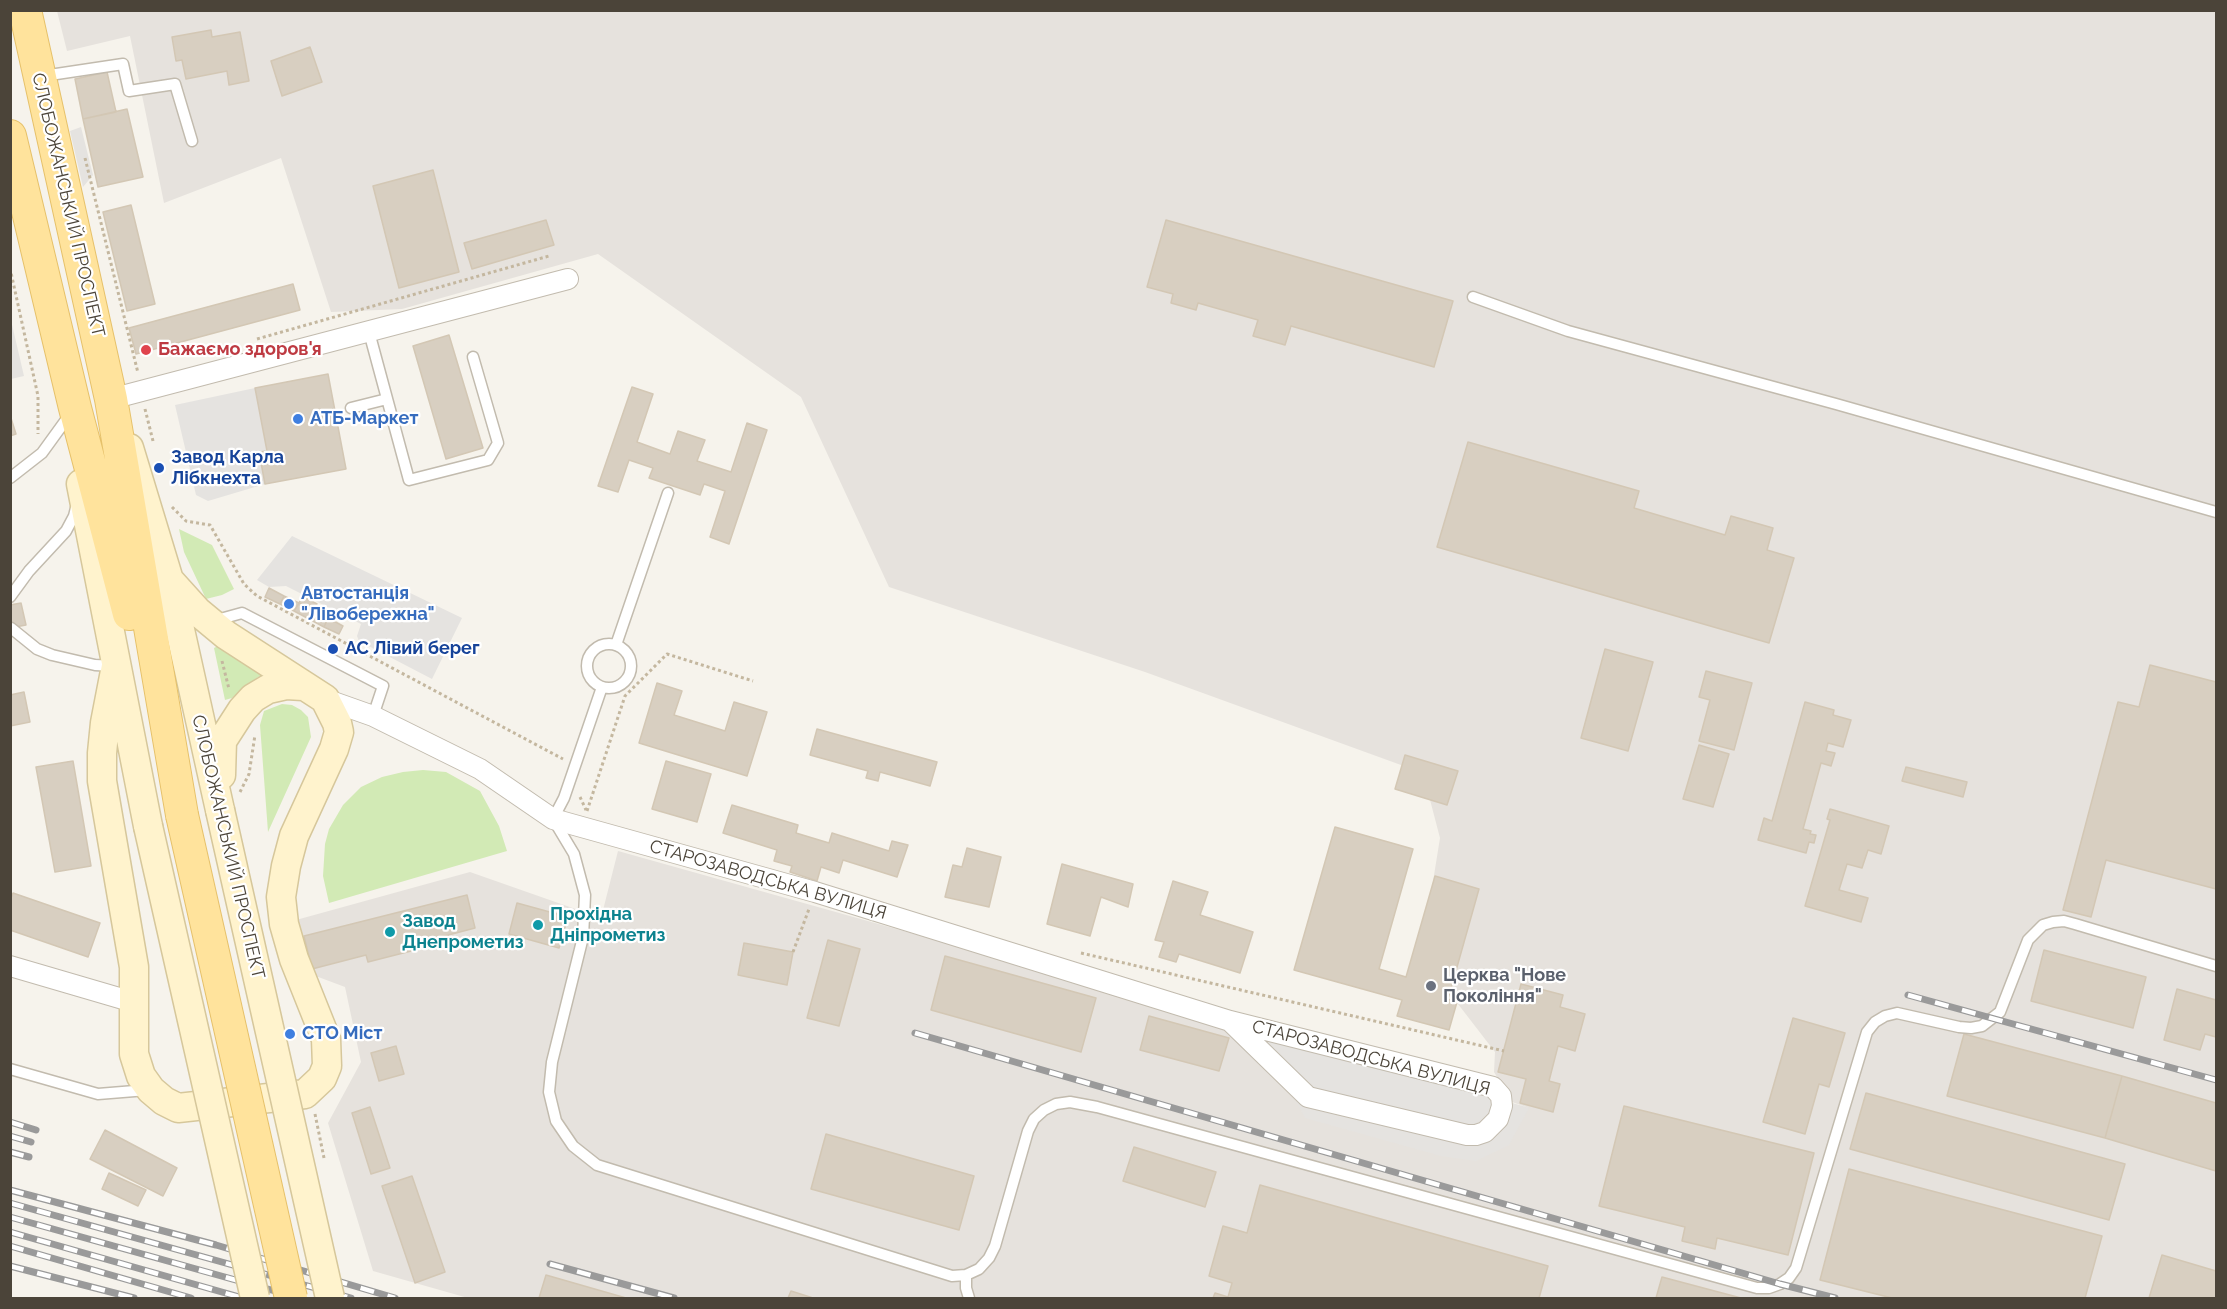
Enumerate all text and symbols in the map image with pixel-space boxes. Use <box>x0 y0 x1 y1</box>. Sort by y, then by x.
street label: СЛОБОЖАНСЬКИЙ ПРОСПЕКТ <box>27 71 109 339</box>
place label: Бажаємо здоров'я <box>158 339 322 361</box>
marker: Бажаємо здоров'я <box>139 343 153 357</box>
place label: АТБ-Маркет <box>310 408 418 430</box>
marker: АТБ-Маркет <box>291 412 305 426</box>
place label: Завод Карла Лібкнехта <box>171 447 284 490</box>
marker: Завод Карла Лібкнехта <box>152 461 166 475</box>
place label: Автостанція "Лівобережна" <box>301 583 435 626</box>
marker: Автостанція "Лівобережна" <box>282 597 296 611</box>
place label: АС Лівий берег <box>345 638 480 660</box>
marker: АС Лівий берег <box>326 642 340 656</box>
street label: СЛОБОЖАНСЬКИЙ ПРОСПЕКТ <box>187 713 269 981</box>
street label: СТАРОЗАВОДСЬКА ВУЛИЦЯ <box>647 836 889 924</box>
place label: Прохідна Дніпрометиз <box>550 904 665 946</box>
place label: Завод Днепрометиз <box>402 911 524 954</box>
marker: Прохідна Дніпрометиз <box>531 918 545 932</box>
marker: Завод Днепрометиз <box>383 925 397 939</box>
place label: Церква "Нове Покоління" <box>1443 965 1566 1008</box>
marker: Церква "Нове Покоління" <box>1424 979 1438 993</box>
street label: СТАРОЗАВОДСЬКА ВУЛИЦЯ <box>1250 1016 1492 1100</box>
place label: СТО Міст <box>302 1023 382 1045</box>
marker: СТО Міст <box>283 1027 297 1041</box>

